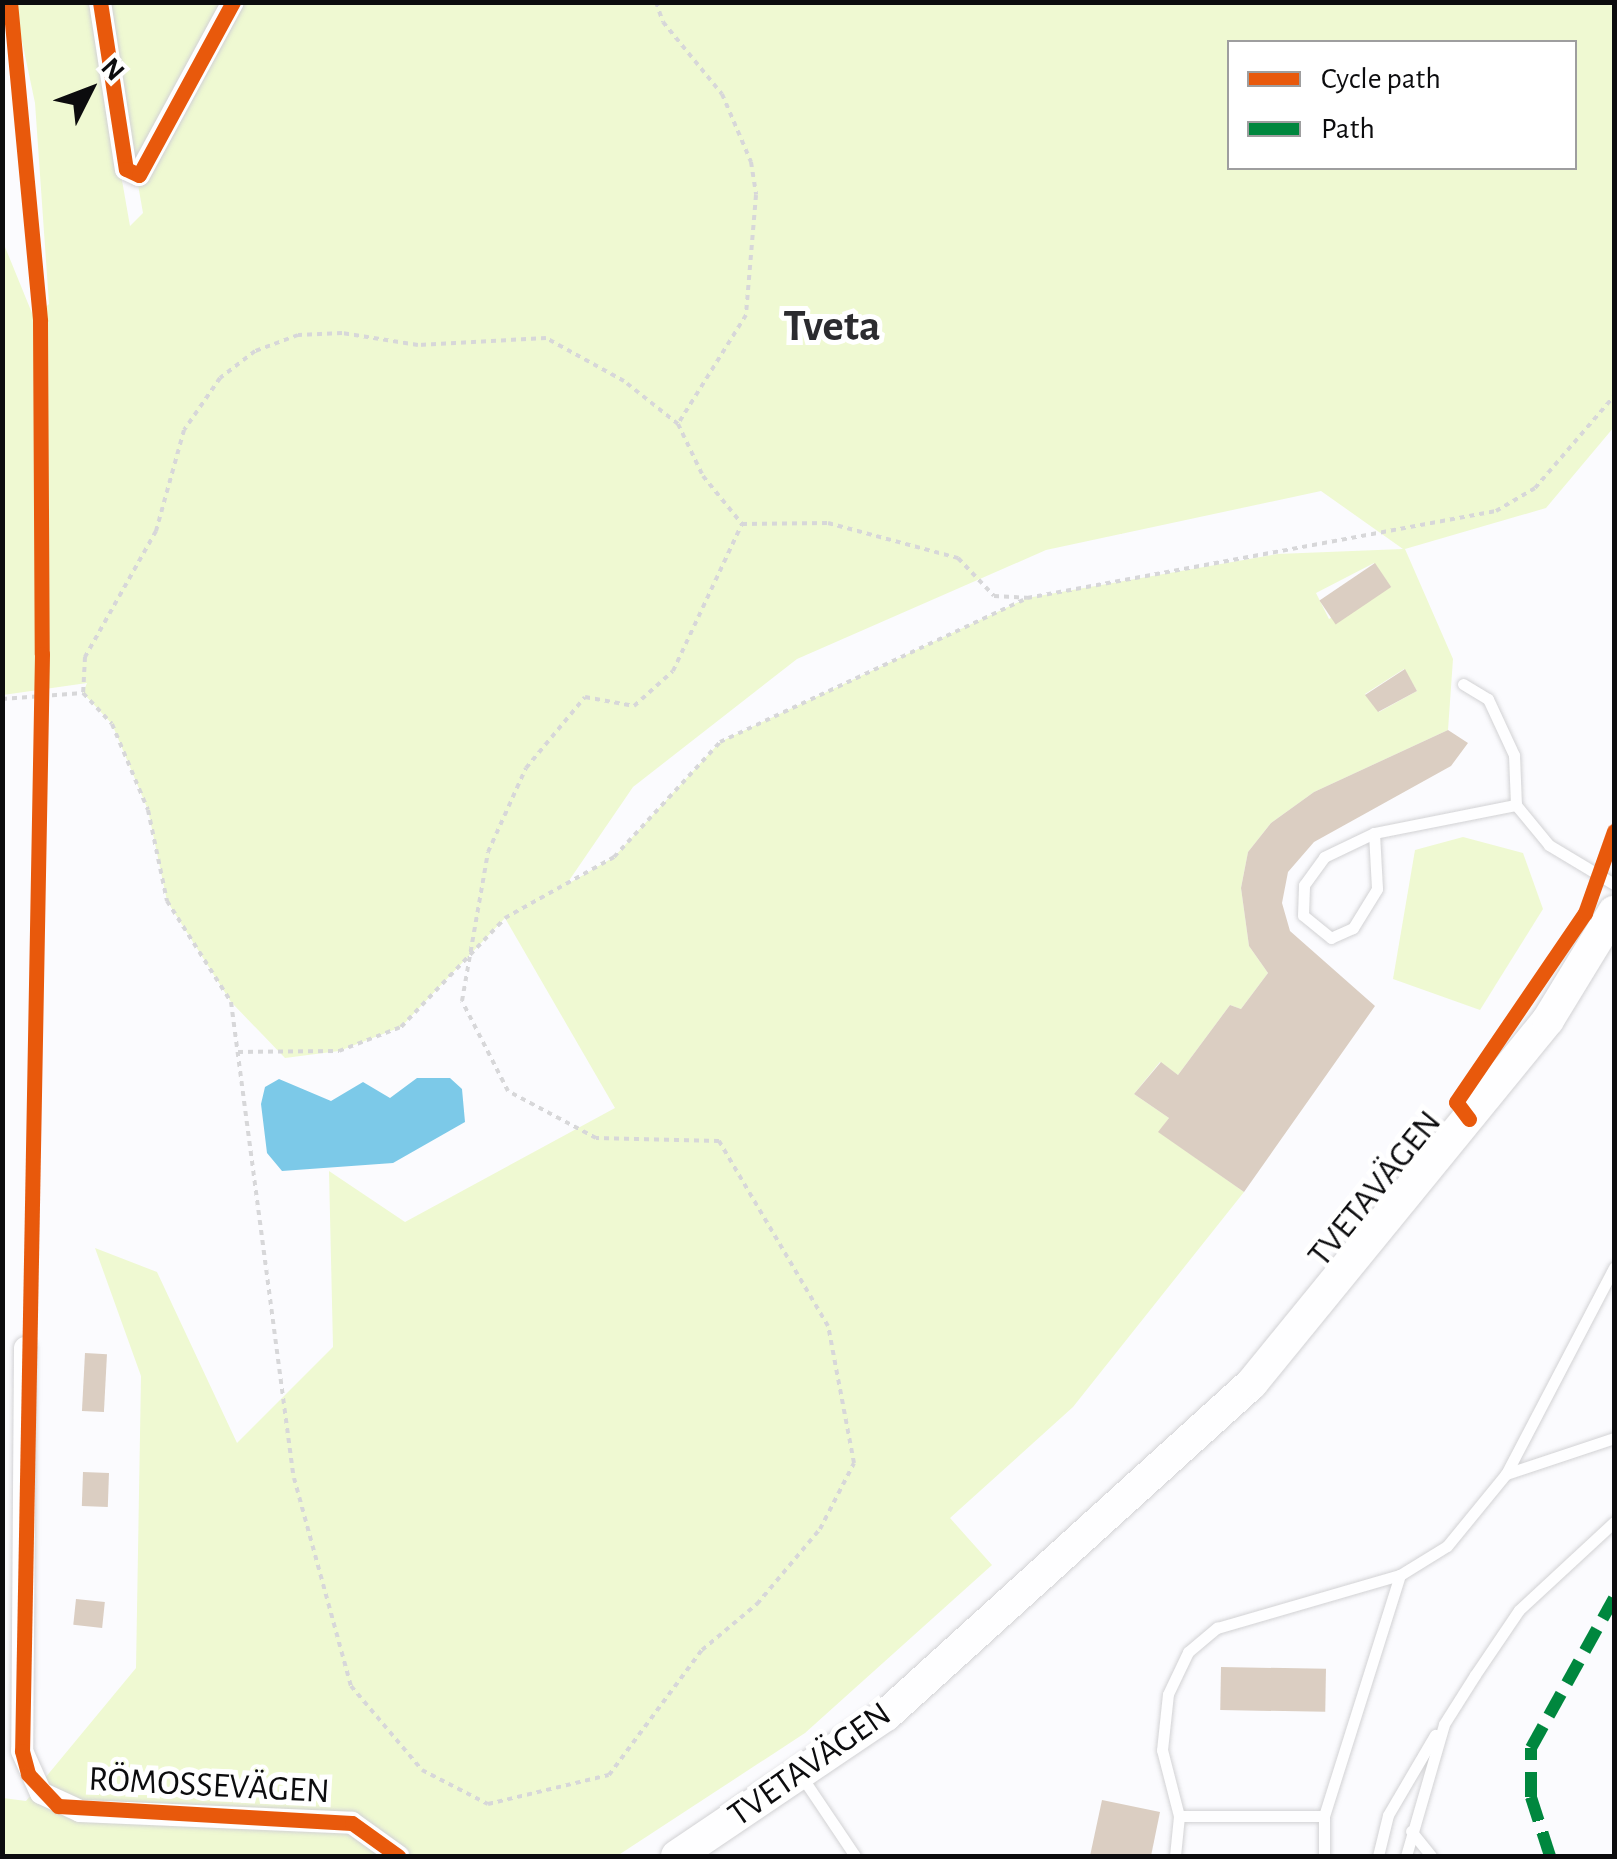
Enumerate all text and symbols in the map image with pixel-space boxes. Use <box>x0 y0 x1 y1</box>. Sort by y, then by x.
north arrow <box>40 40 140 140</box>
legend <box>1227 40 1577 170</box>
text: N <box>95 53 129 87</box>
text: Cycle path <box>1321 64 1441 94</box>
text: Path <box>1321 114 1375 144</box>
district label: Tveta <box>783 300 881 354</box>
street label: TVETAVÄGEN <box>1299 1102 1451 1276</box>
street label: TVETAVÄGEN <box>721 1694 899 1836</box>
street label: RÖMOSSEVÄGEN <box>87 1759 331 1813</box>

